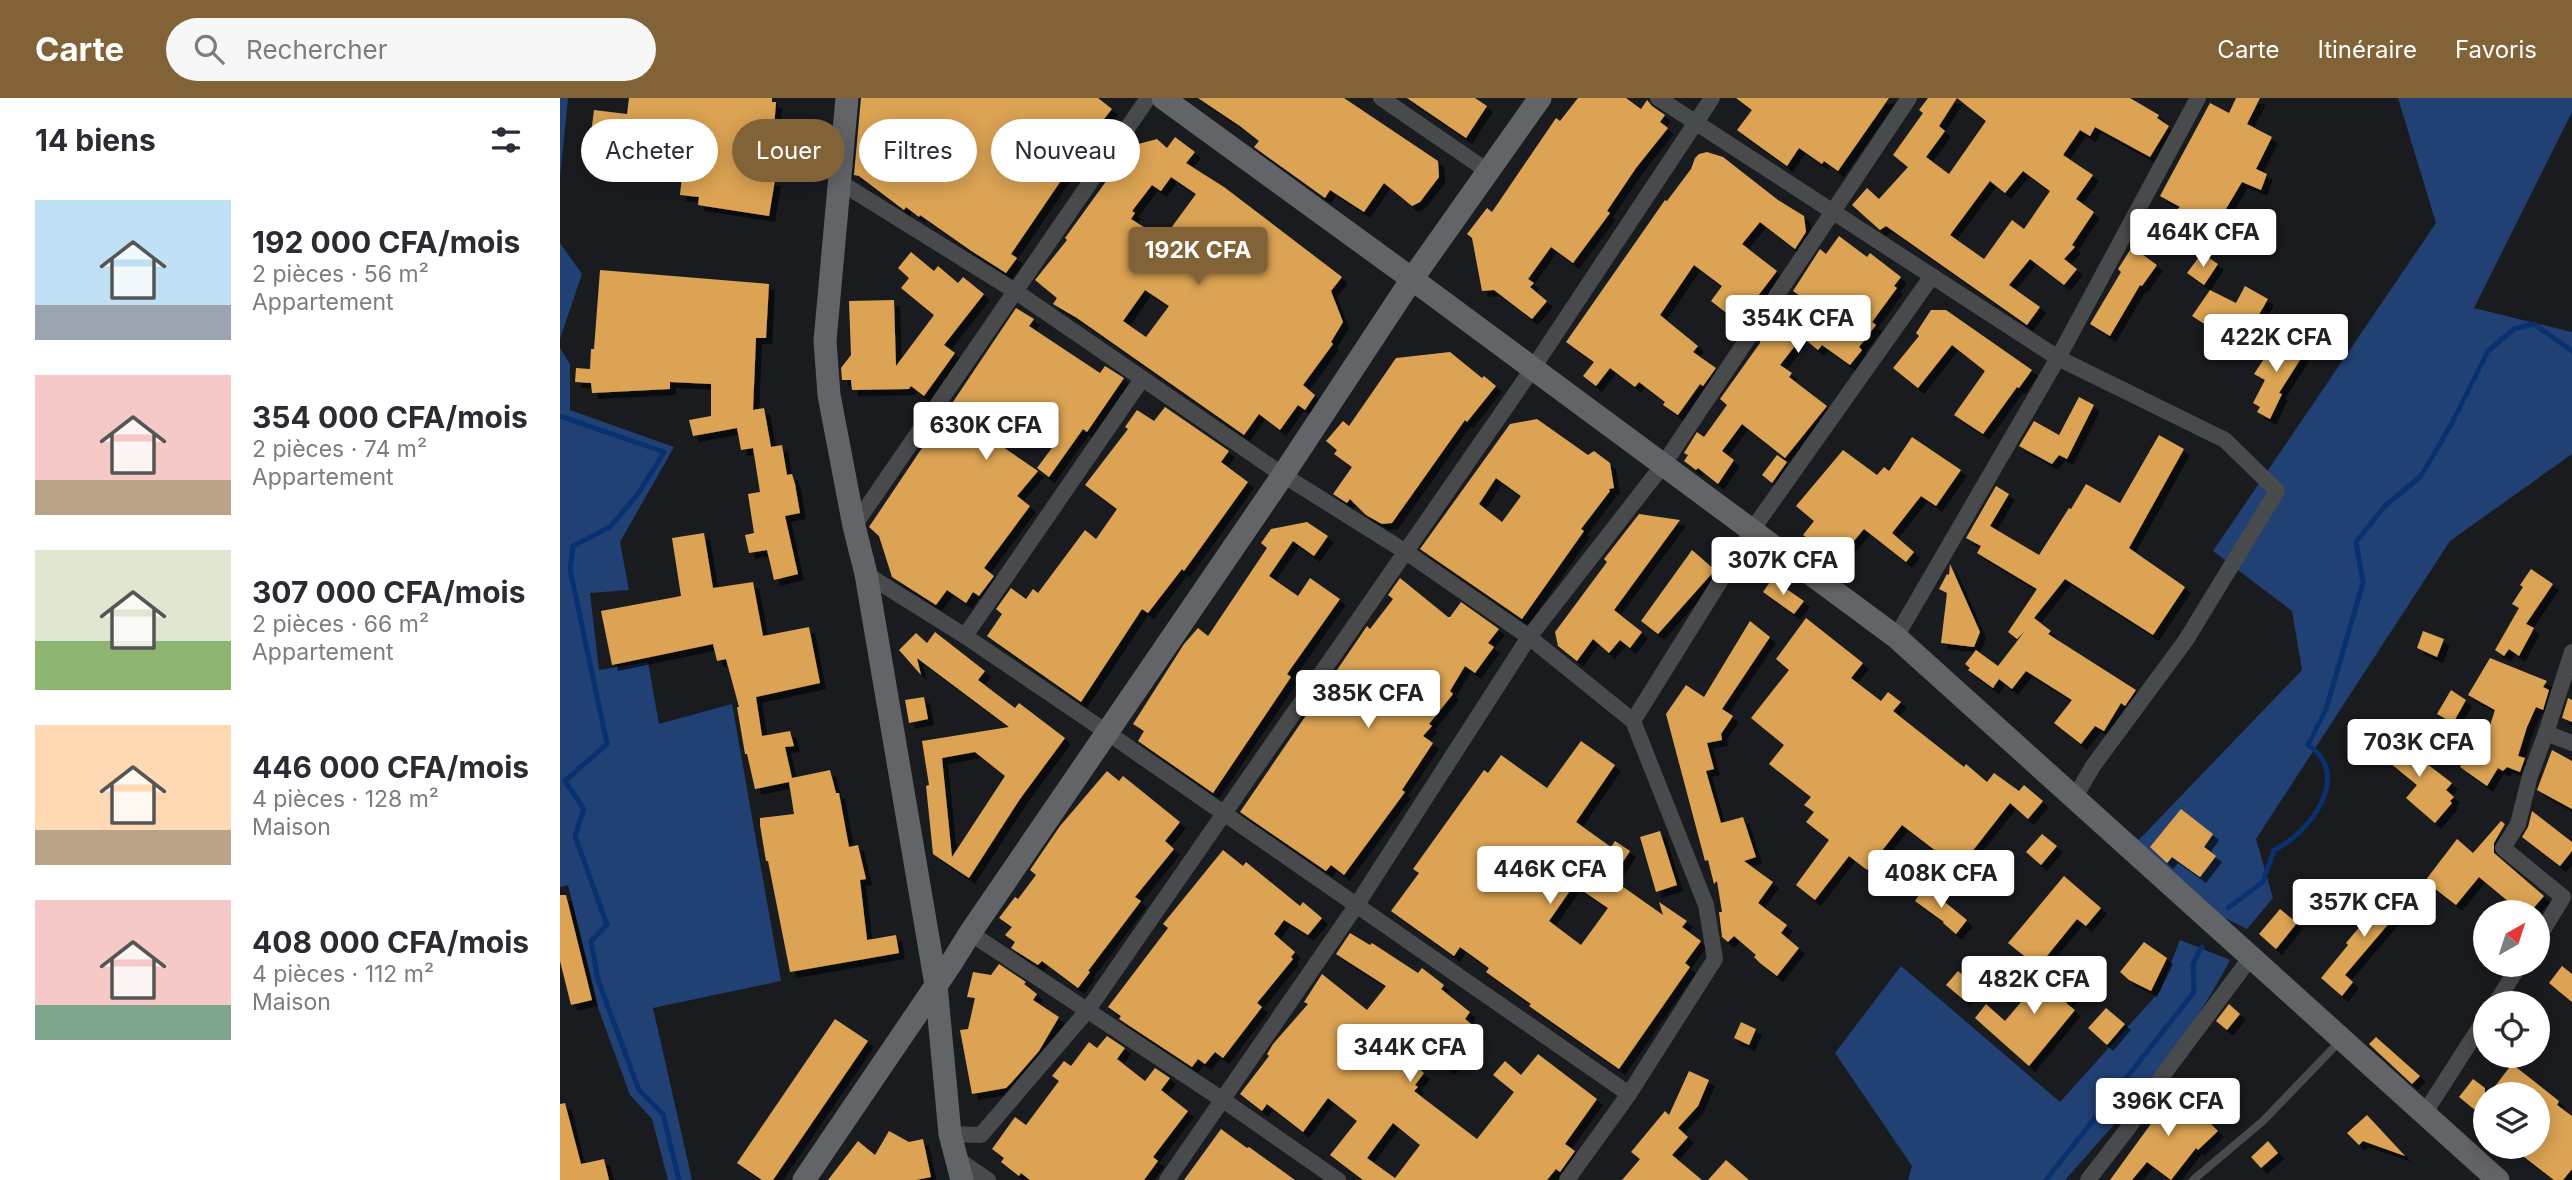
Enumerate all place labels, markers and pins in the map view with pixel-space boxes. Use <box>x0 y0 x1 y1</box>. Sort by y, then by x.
pin: 464K CFA <box>2131 209 2275 269</box>
pin: 192K CFA <box>1126 228 1270 287</box>
pin: 354K CFA <box>1726 296 1870 355</box>
pin: 422K CFA <box>2204 314 2348 374</box>
pin: 630K CFA <box>914 402 1058 462</box>
pin: 307K CFA <box>1711 538 1855 597</box>
pin: 385K CFA <box>1296 670 1440 730</box>
pin: 703K CFA <box>2347 720 2491 779</box>
pin: 446K CFA <box>1478 846 1622 906</box>
pin: 408K CFA <box>1869 850 2013 910</box>
pin: 357K CFA <box>2292 880 2436 939</box>
pin: 482K CFA <box>1962 956 2106 1016</box>
pin: 344K CFA <box>1338 1024 1482 1084</box>
pin: 396K CFA <box>2096 1079 2240 1138</box>

